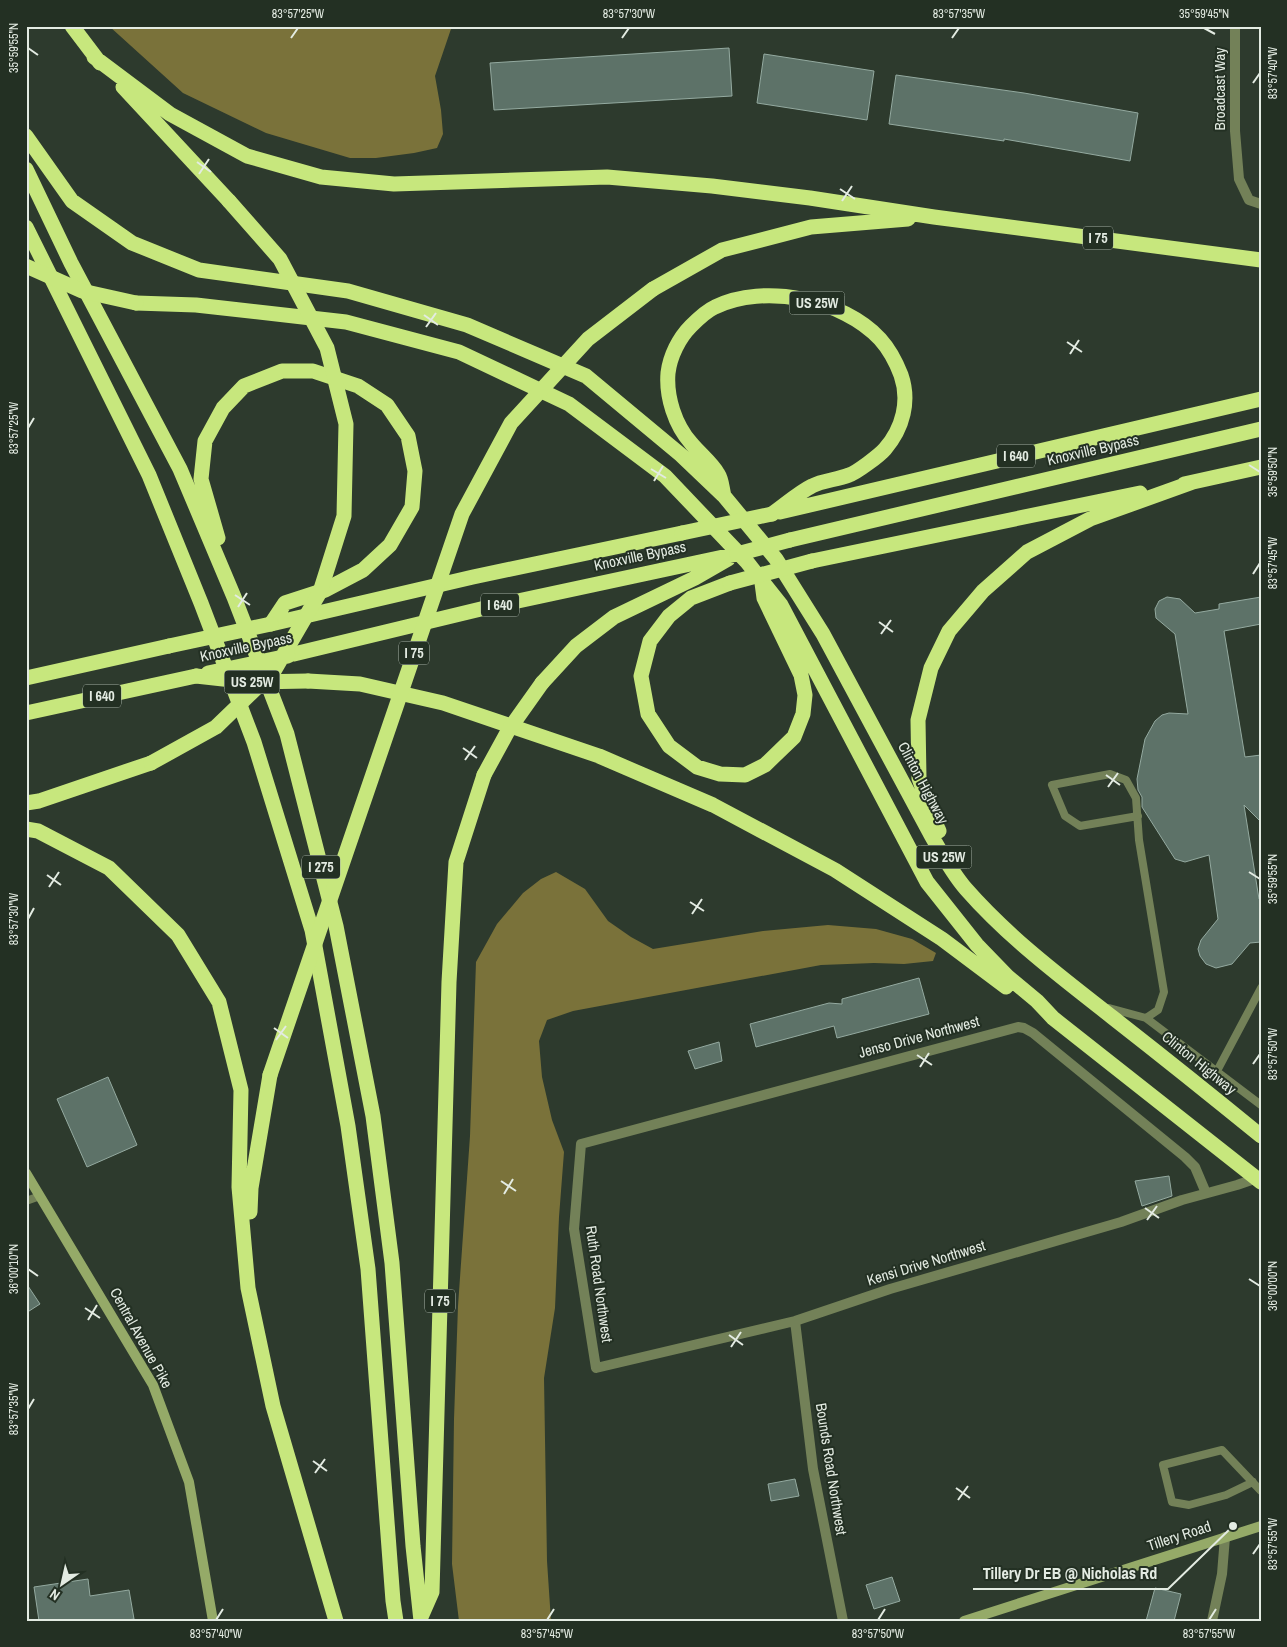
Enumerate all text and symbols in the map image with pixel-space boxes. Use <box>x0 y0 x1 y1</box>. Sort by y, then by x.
text: 83°57'25"W <box>272 6 325 22</box>
text: 83°57'30"W <box>603 6 656 22</box>
text: 83°57'35"W <box>933 6 986 22</box>
text: 35°59'45"N <box>1179 6 1229 22</box>
text: 35°59'55"N <box>6 23 22 73</box>
text: 83°57'40"W <box>1265 46 1281 99</box>
street label: Broadcast Way <box>1209 47 1230 130</box>
road number: I 75 <box>1083 227 1113 250</box>
road number: US 25W <box>790 292 844 314</box>
text: 83°57'25"W <box>6 401 22 454</box>
street label: Knoxville Bypass <box>1045 429 1141 470</box>
road number: I 640 <box>997 444 1035 468</box>
text: 35°59'50"N <box>1265 447 1281 497</box>
street label: Knoxville Bypass <box>592 536 688 576</box>
text: 83°57'45"W <box>1265 536 1281 589</box>
road number: I 640 <box>481 594 519 616</box>
street label: Knoxville Bypass <box>198 627 294 667</box>
road number: I 75 <box>399 641 429 664</box>
road number: US 25W <box>224 670 280 694</box>
road number: I 640 <box>83 684 121 708</box>
street label: Clinton Highway <box>893 738 954 828</box>
road number: US 25W <box>916 846 972 869</box>
text: 35°59'55"N <box>1265 854 1281 904</box>
road number: I 275 <box>302 856 340 879</box>
text: 83°57'30"W <box>6 892 22 945</box>
street label: Jenso Drive Northwest <box>856 1010 982 1063</box>
street label: Clinton Highway <box>1158 1026 1242 1100</box>
text: 83°57'50"W <box>1265 1027 1281 1080</box>
street label: Ruth Road Northwest <box>581 1224 618 1344</box>
street label: Kensi Drive Northwest <box>864 1234 988 1291</box>
text: 36°00'10"N <box>6 1244 22 1294</box>
text: 36°00'00"N <box>1265 1261 1281 1311</box>
street label: Central Avenue Pike <box>105 1284 178 1392</box>
road number: I 75 <box>425 1290 455 1312</box>
text: 83°57'35"W <box>6 1382 22 1435</box>
street label: Bounds Road Northwest <box>811 1401 852 1537</box>
street label: Tillery Road <box>1144 1515 1213 1556</box>
text: 83°57'55"W <box>1265 1517 1281 1570</box>
callout: Tillery Dr EB @ Nicholas Rd <box>973 1558 1168 1589</box>
north arrow <box>38 1560 88 1610</box>
text: Tillery Dr EB @ Nicholas Rd <box>983 1562 1157 1584</box>
text: N <box>46 1585 63 1605</box>
text: 83°57'40"W <box>190 1626 243 1642</box>
text: 83°57'45"W <box>521 1626 574 1642</box>
text: 83°57'50"W <box>852 1626 905 1642</box>
text: 83°57'55"W <box>1183 1626 1236 1642</box>

